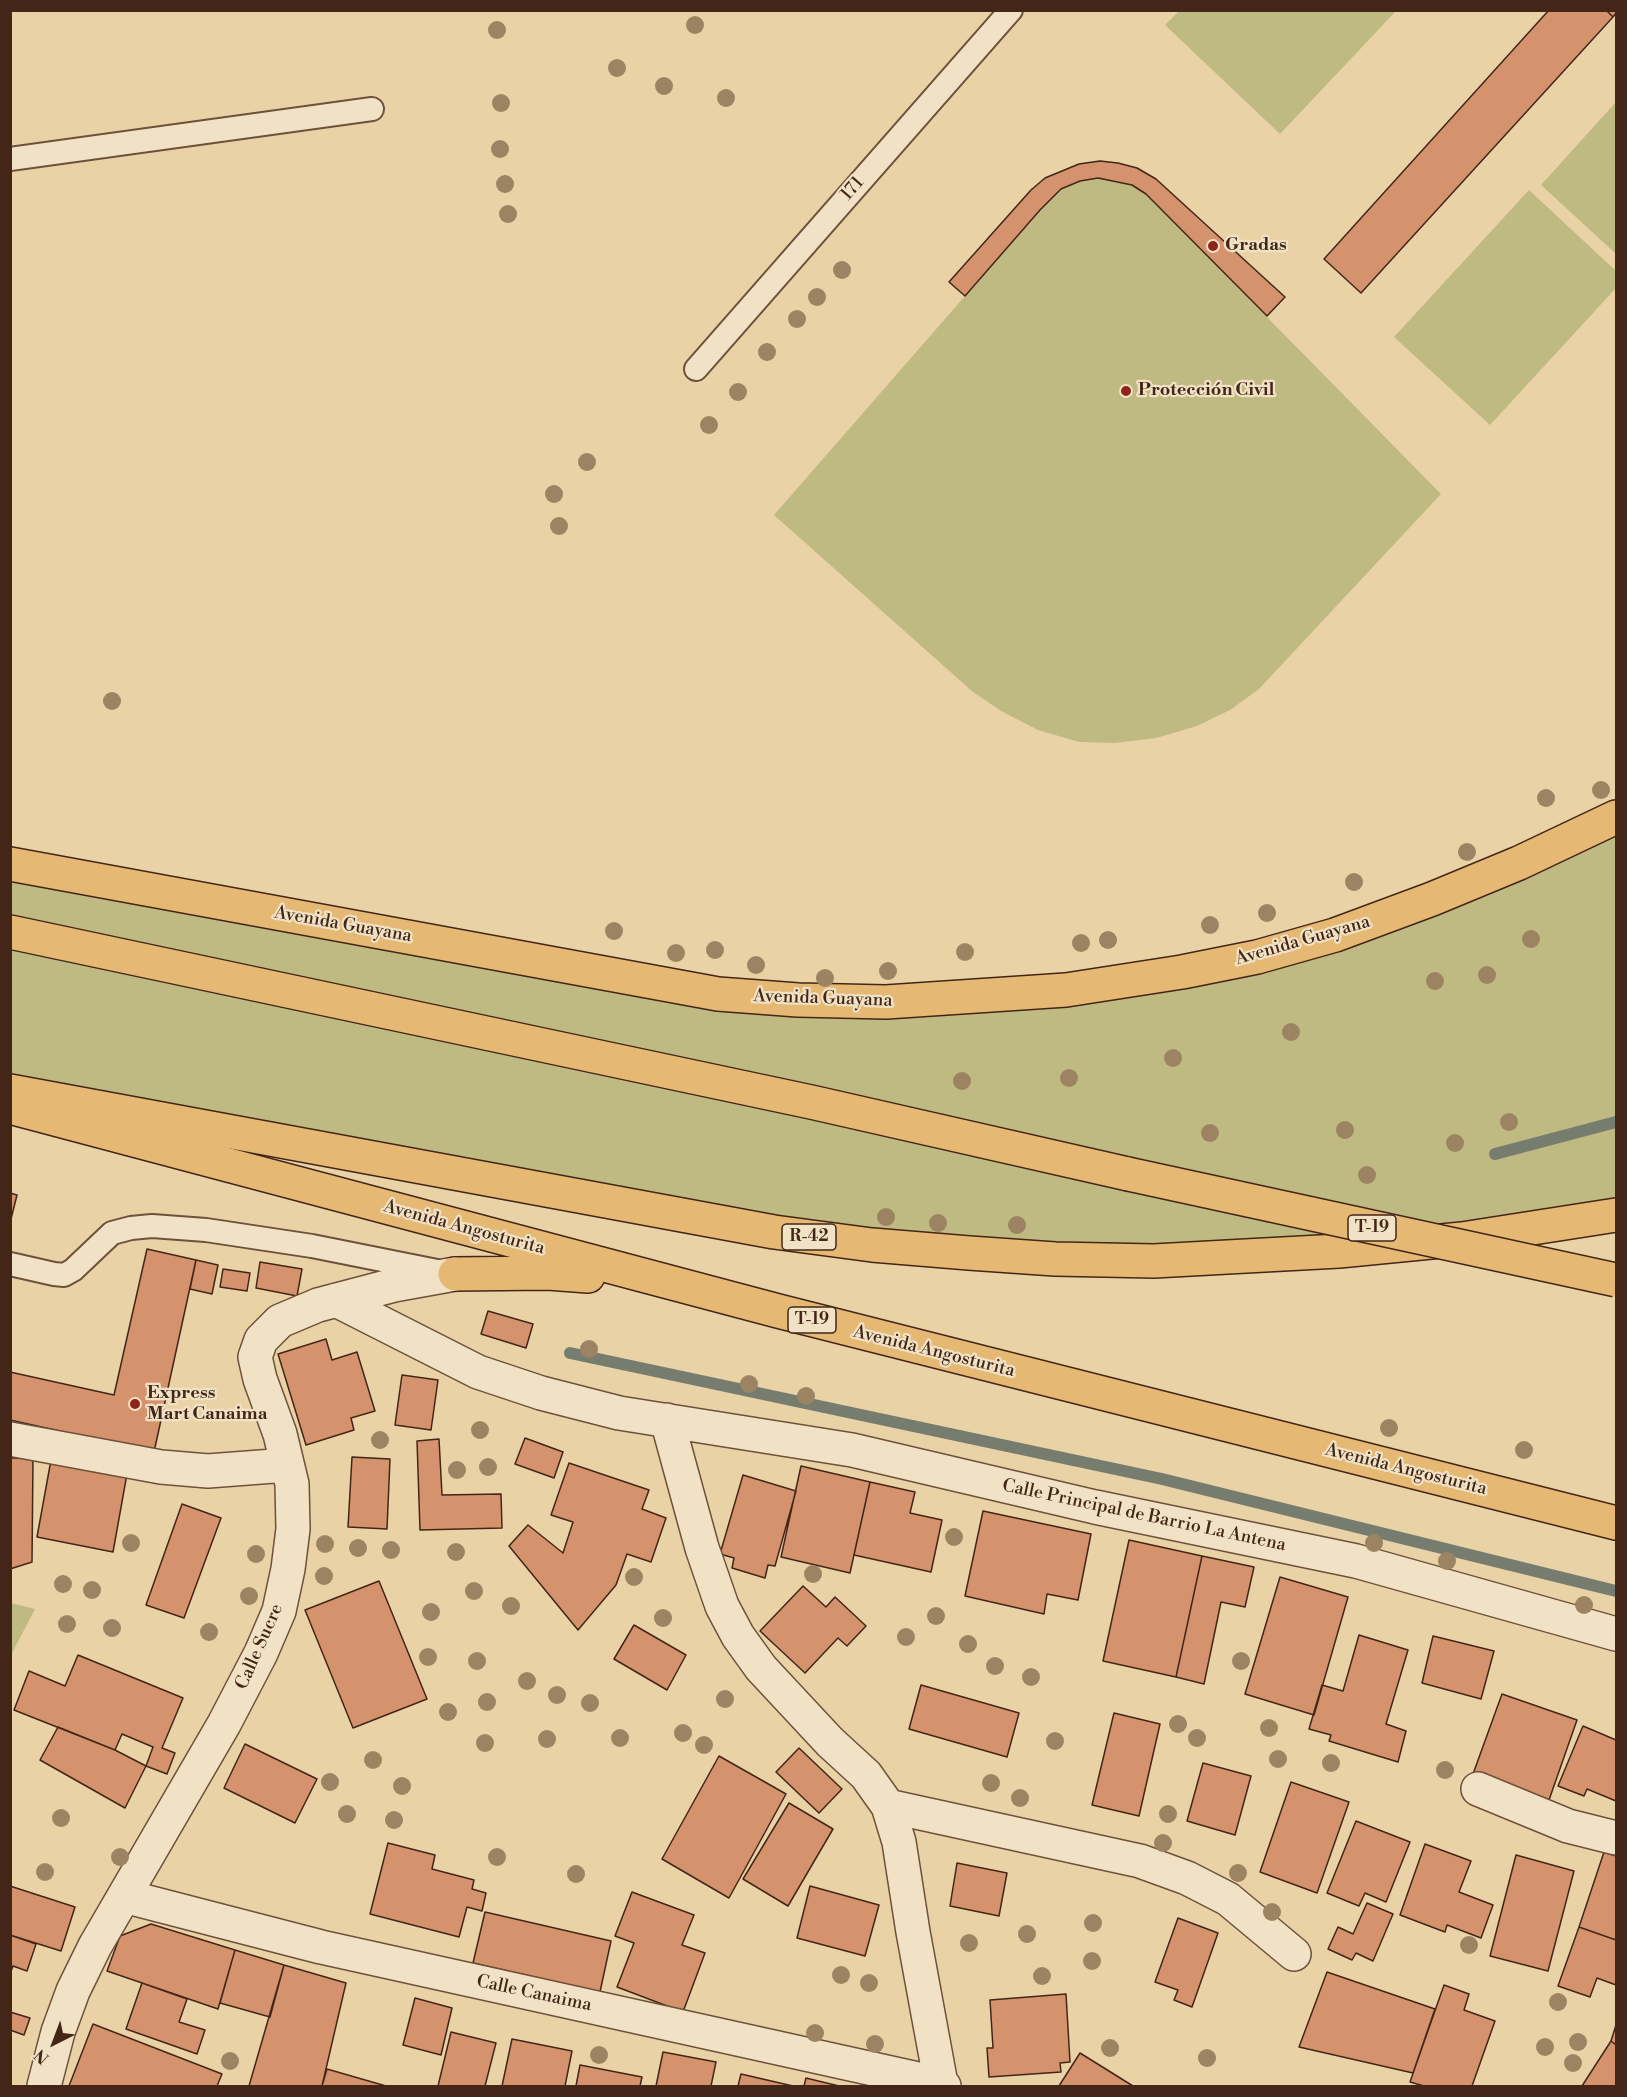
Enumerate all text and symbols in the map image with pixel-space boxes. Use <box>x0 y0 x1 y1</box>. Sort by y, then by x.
street label: 171 <box>837 173 869 205</box>
place label: Gradas <box>1225 235 1287 257</box>
marker: Gradas <box>1206 239 1220 253</box>
place label: Protección Civil <box>1138 380 1274 402</box>
marker: Protección Civil <box>1119 384 1133 398</box>
street label: Avenida Guayana <box>273 902 413 948</box>
street label: Avenida Guayana <box>1233 911 1373 971</box>
street label: Avenida Guayana <box>753 986 893 1012</box>
street label: Avenida Angosturita <box>381 1196 547 1260</box>
road number: T-19 <box>1348 1215 1396 1241</box>
road number: R-42 <box>782 1224 836 1250</box>
road number: T-19 <box>788 1307 836 1333</box>
street label: Avenida Angosturita <box>851 1321 1017 1383</box>
place label: Express Mart Canaima <box>147 1383 267 1426</box>
marker: Express Mart Canaima <box>128 1397 142 1411</box>
street label: Avenida Angosturita <box>1323 1439 1489 1501</box>
street label: Calle Principal de Barrio La Antena <box>1000 1475 1288 1557</box>
street label: Calle Sucre <box>232 1601 288 1693</box>
street label: Calle Canaima <box>475 1971 593 2017</box>
north arrow <box>24 2013 84 2073</box>
text: N <box>31 2045 53 2068</box>

